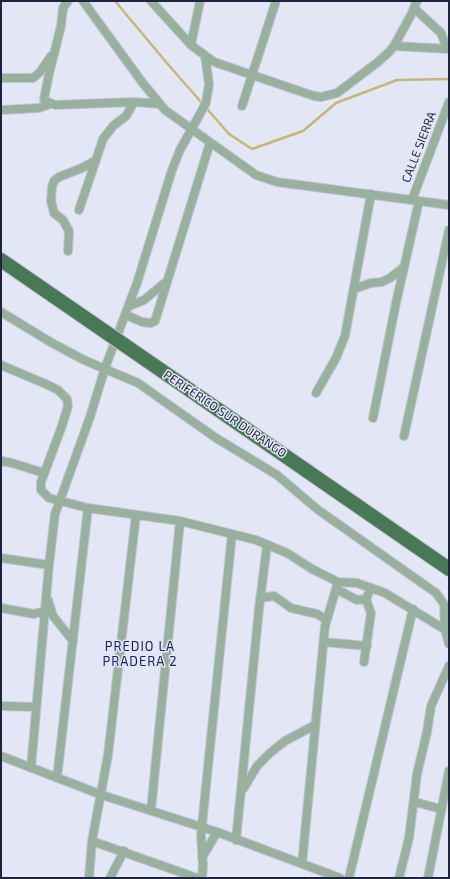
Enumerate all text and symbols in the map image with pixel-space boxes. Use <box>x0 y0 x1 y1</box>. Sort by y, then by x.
street label: CALLE SIERRA <box>399 109 439 185</box>
street label: PERIFÉRICO SUR DURANGO <box>161 367 289 461</box>
district label: PREDIO LA PRADERA 2 <box>102 639 178 670</box>

